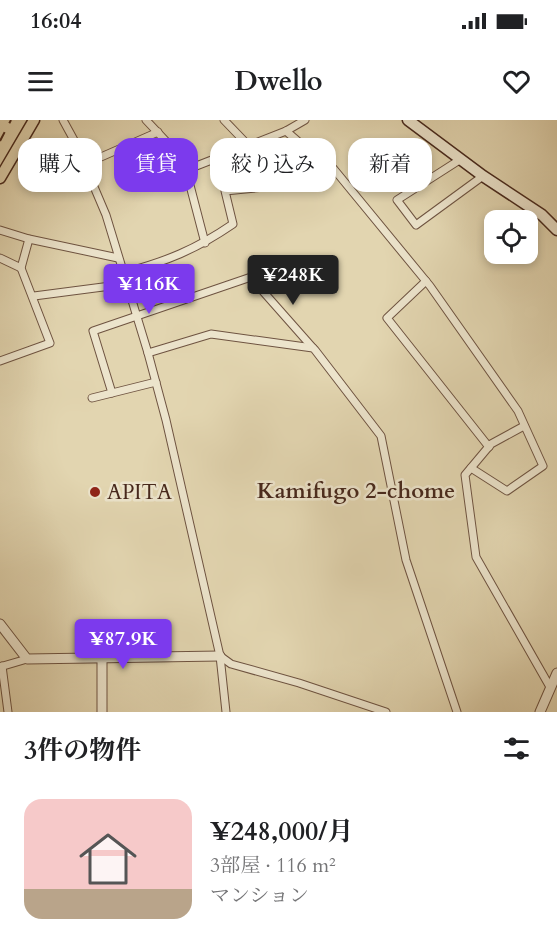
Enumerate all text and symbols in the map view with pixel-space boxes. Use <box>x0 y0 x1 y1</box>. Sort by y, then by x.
text: 16:04 <box>30 6 81 36</box>
text: Dwello <box>234 63 323 100</box>
icon: menu <box>24 65 57 98</box>
icon: heart <box>500 65 533 98</box>
chip: 購入 <box>18 138 102 192</box>
chip: 賃貸 <box>114 138 198 192</box>
chip: 絞り込み <box>210 138 336 192</box>
chip: 新着 <box>348 138 432 192</box>
map controls <box>484 210 538 264</box>
button: locate <box>484 210 538 264</box>
pin: ¥248K <box>251 255 335 306</box>
text: ¥248K <box>262 261 324 288</box>
pin: ¥116K <box>107 264 191 315</box>
text: ¥116K <box>118 270 180 297</box>
district label: Kamifugo 2-chome <box>257 476 455 506</box>
place label: APITA <box>107 478 172 507</box>
marker: APITA <box>88 485 102 499</box>
pin: ¥87.9K <box>74 619 172 670</box>
text: ¥87.9K <box>89 625 157 652</box>
icon: filters <box>500 732 533 765</box>
text: 3件の物件 <box>24 733 141 768</box>
text: ¥248,000/月 <box>210 814 353 849</box>
icon: home <box>72 823 144 895</box>
text: 3部屋 · 116 m² <box>210 852 336 879</box>
text: マンション <box>210 882 309 909</box>

